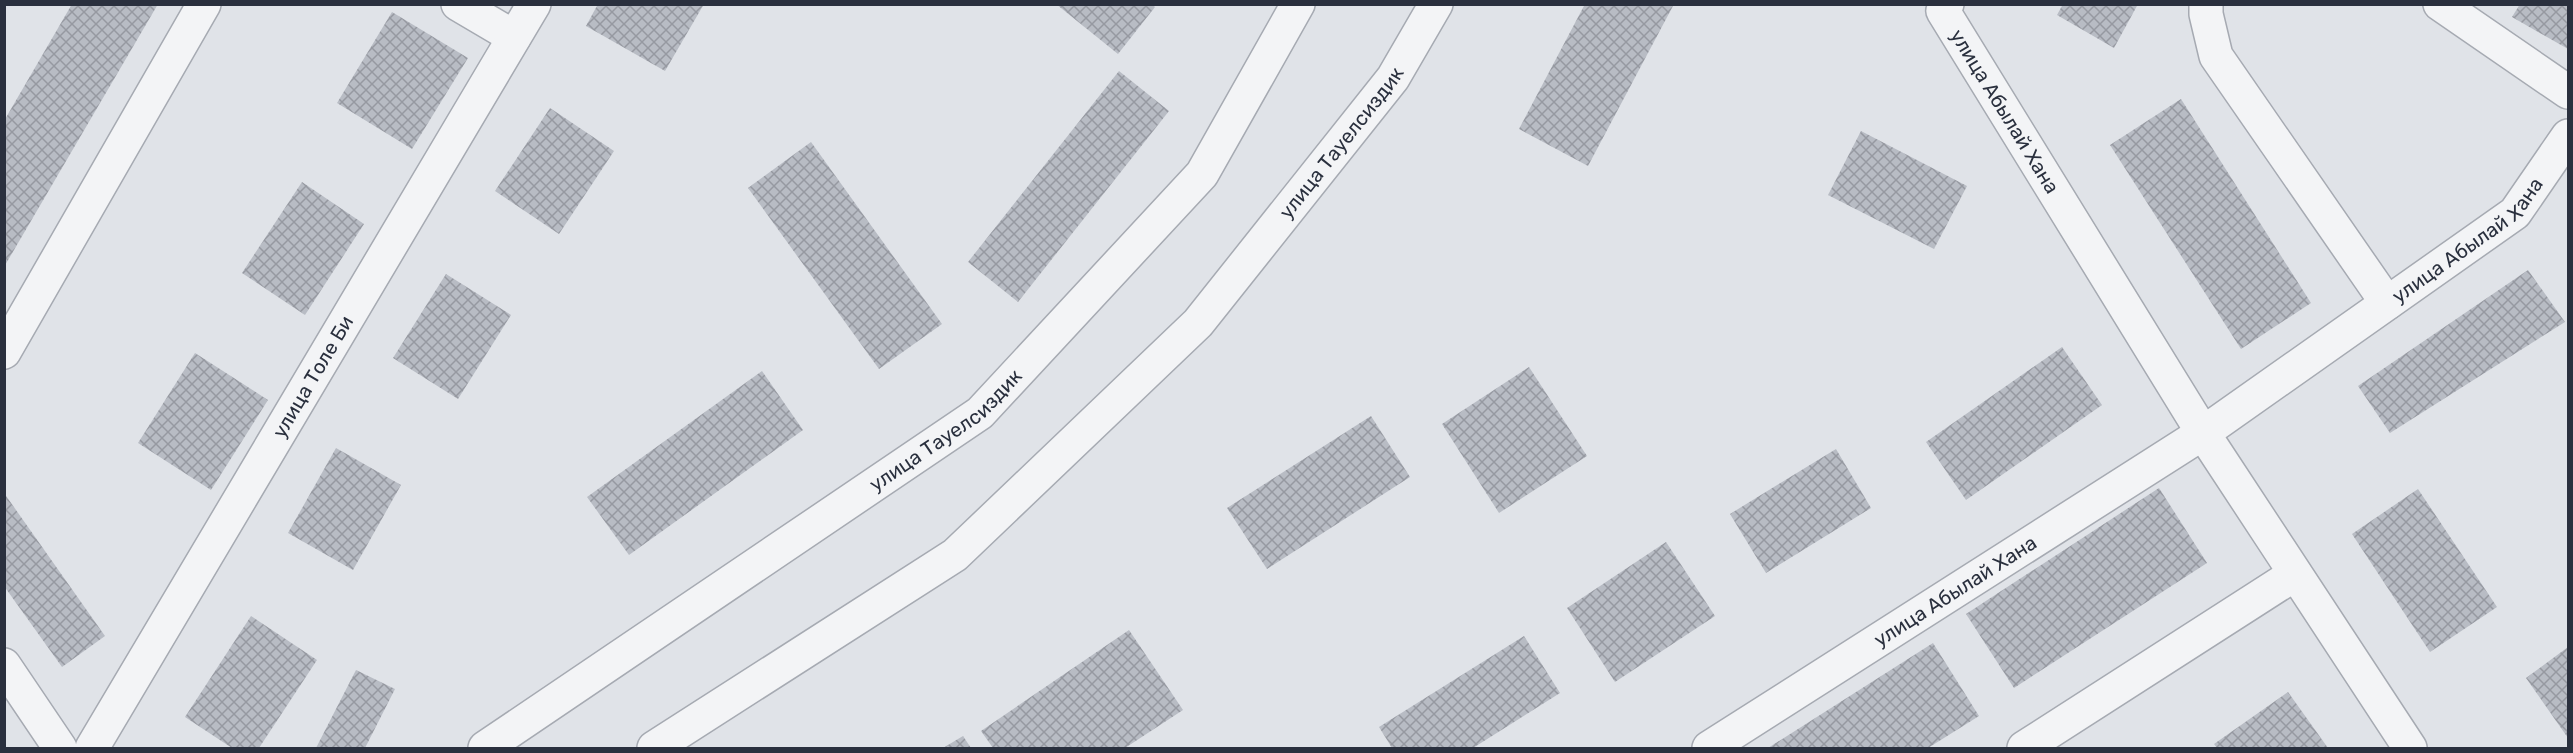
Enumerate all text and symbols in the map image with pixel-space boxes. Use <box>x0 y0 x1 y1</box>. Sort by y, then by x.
street label: улица Абылай Хана <box>1945 25 2064 198</box>
street label: улица Тауелсиздик <box>1274 62 1409 223</box>
street label: улица Абылай Хана <box>2387 173 2548 308</box>
street label: улица Толе Би <box>267 311 358 442</box>
street label: улица Тауелсиздик <box>865 364 1027 496</box>
street label: улица Абылай Хана <box>1869 530 2041 652</box>

